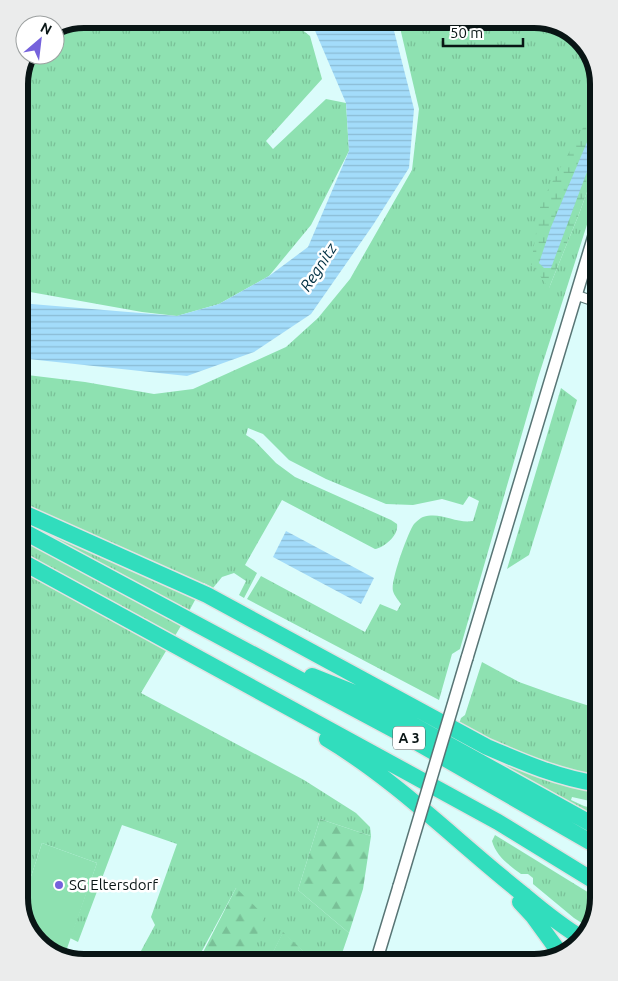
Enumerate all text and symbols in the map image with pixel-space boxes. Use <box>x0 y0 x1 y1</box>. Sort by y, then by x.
north arrow <box>15 15 65 65</box>
scale bar <box>443 15 523 47</box>
text: N <box>38 19 54 38</box>
text: 50 m <box>450 24 483 41</box>
water label: Regnitz <box>296 239 340 294</box>
road number: A 3 <box>393 726 425 750</box>
place label: SG Eltersdorf <box>69 876 158 893</box>
marker: SG Eltersdorf <box>53 879 65 891</box>

